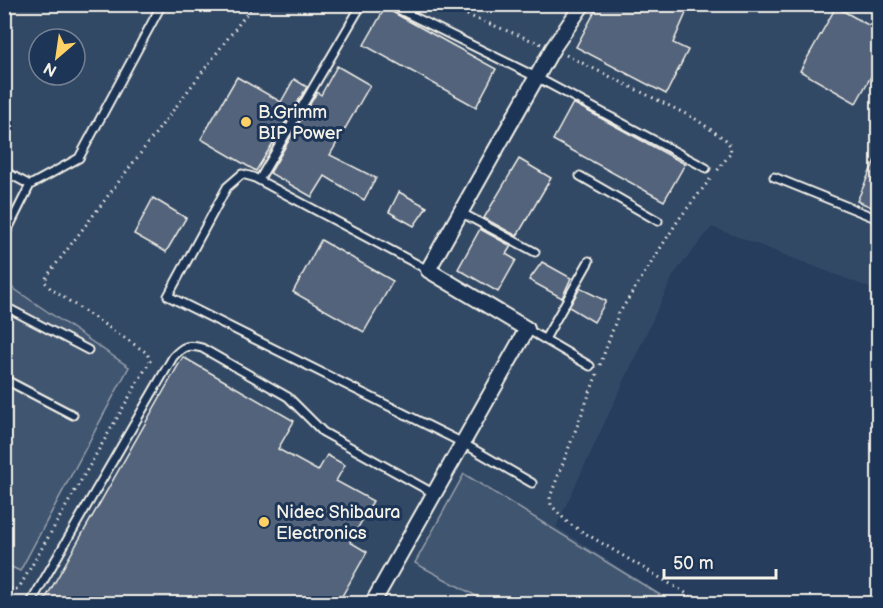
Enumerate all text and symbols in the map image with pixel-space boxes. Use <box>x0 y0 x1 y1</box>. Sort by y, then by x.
north arrow <box>27 27 87 87</box>
text: N <box>41 58 60 80</box>
place label: B.Grimm BIP Power <box>258 102 342 144</box>
marker: B.Grimm BIP Power <box>239 115 253 129</box>
place label: Nidec Shibaura Electronics <box>276 502 401 544</box>
marker: Nidec Shibaura Electronics <box>257 515 271 529</box>
scale bar <box>664 542 776 580</box>
text: 50 m <box>673 553 714 574</box>

